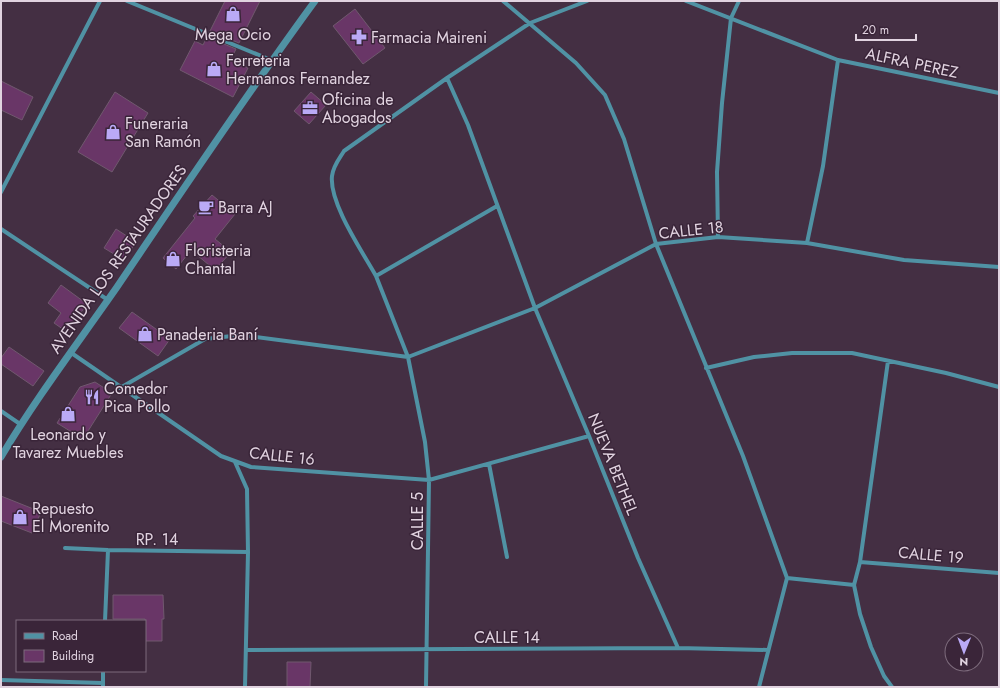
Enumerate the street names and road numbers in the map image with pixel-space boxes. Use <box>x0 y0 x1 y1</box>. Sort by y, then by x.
street label: ALFRA PEREZ <box>864 42 961 84</box>
street label: AVENIDA LOS RESTAURADORES <box>44 160 192 358</box>
street label: CALLE 18 <box>657 215 725 245</box>
street label: NUEVA BETHEL <box>582 410 644 519</box>
street label: CALLE 16 <box>248 441 316 471</box>
street label: CALLE 5 <box>406 492 429 550</box>
street label: RP. 14 <box>136 528 178 551</box>
street label: CALLE 19 <box>897 541 965 569</box>
street label: CALLE 14 <box>474 626 540 649</box>

